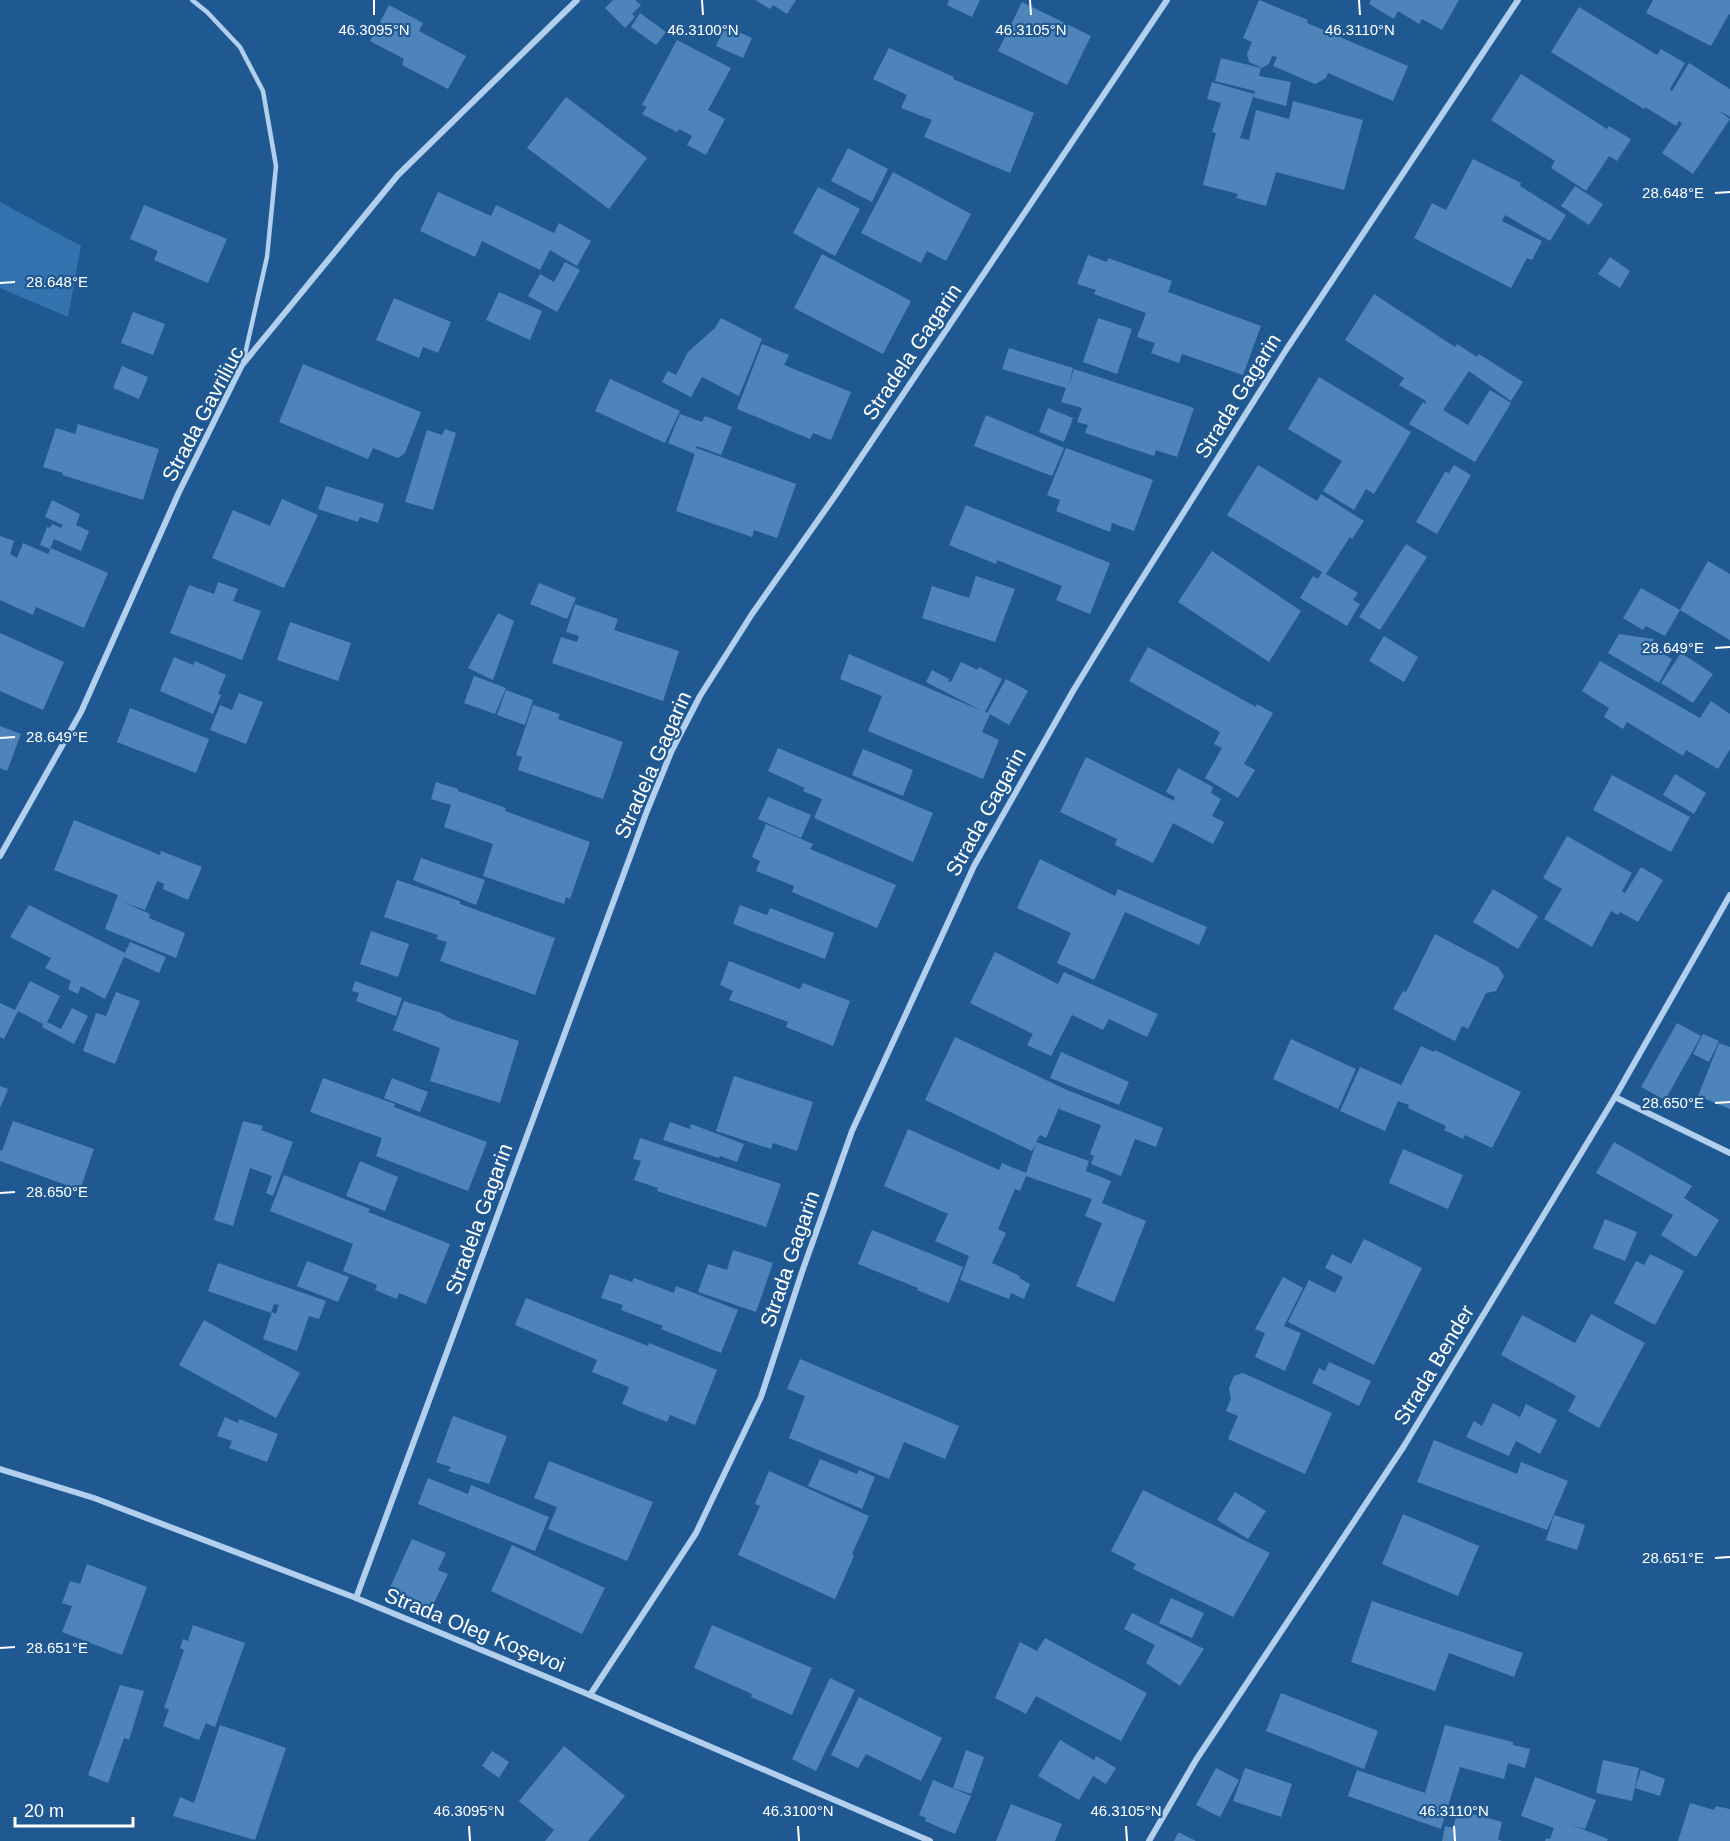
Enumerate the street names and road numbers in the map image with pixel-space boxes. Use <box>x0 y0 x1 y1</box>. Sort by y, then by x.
street label: Stradela Gagarin <box>858 279 966 424</box>
street label: Strada Gagarin <box>1190 329 1285 462</box>
street label: Strada Gavriliuc <box>157 342 248 485</box>
street label: Stradela Gagarin <box>610 688 695 842</box>
street label: Strada Gagarin <box>941 744 1030 880</box>
street label: Stradela Gagarin <box>441 1140 516 1297</box>
street label: Strada Gagarin <box>755 1188 824 1330</box>
street label: Strada Bender <box>1389 1301 1478 1429</box>
street label: Strada Oleg Koşevoi <box>382 1583 569 1676</box>

